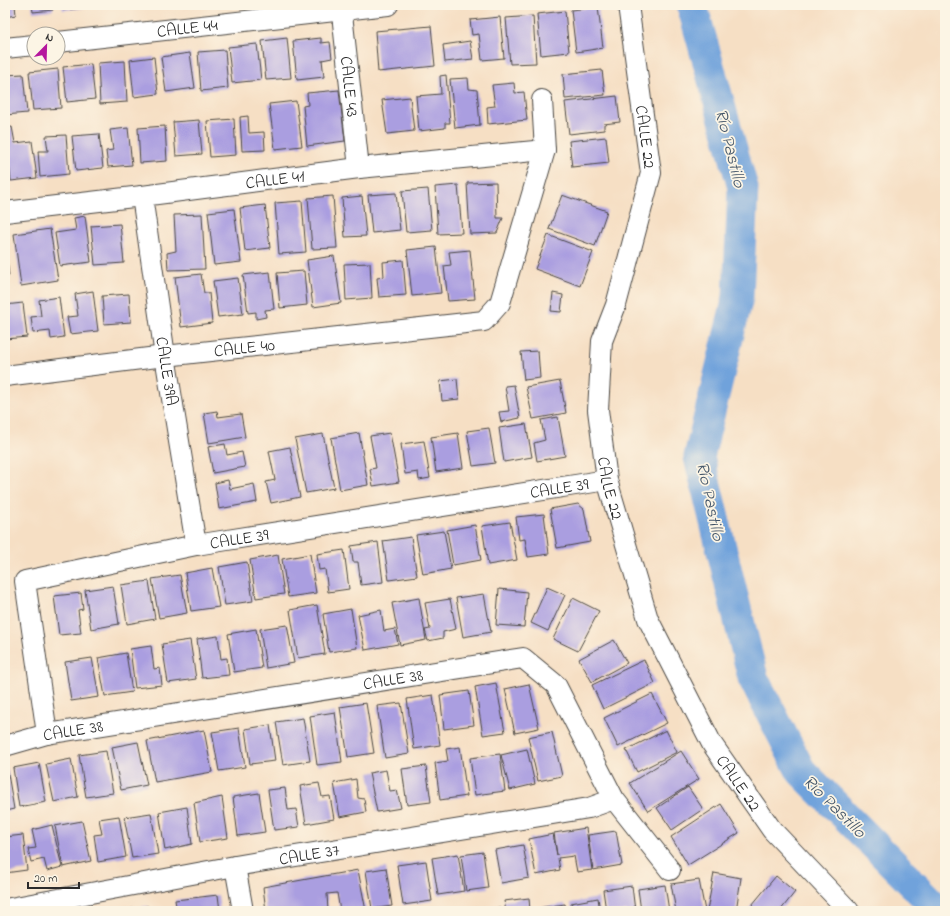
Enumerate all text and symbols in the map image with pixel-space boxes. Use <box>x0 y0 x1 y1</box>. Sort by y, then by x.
street label: CALLE 44 <box>156 13 219 45</box>
north arrow <box>26 26 66 66</box>
text: N <box>43 29 56 47</box>
street label: CALLE 43 <box>333 55 364 118</box>
street label: CALLE 22 <box>628 104 661 170</box>
water label: Río Pastillo <box>707 107 752 191</box>
street label: CALLE 41 <box>244 164 307 197</box>
street label: CALLE 40 <box>213 333 276 365</box>
street label: CALLE 39A <box>148 335 184 408</box>
street label: CALLE 22 <box>590 455 629 523</box>
water label: Río Pastillo <box>688 460 730 544</box>
street label: CALLE 39 <box>528 472 591 506</box>
street label: CALLE 39 <box>208 523 271 557</box>
street label: CALLE 38 <box>361 663 425 697</box>
street label: CALLE 38 <box>41 714 105 748</box>
street label: CALLE 22 <box>709 750 766 817</box>
water label: Río Pastillo <box>796 770 872 845</box>
street label: CALLE 37 <box>277 838 341 873</box>
scale bar <box>28 864 79 890</box>
text: 20 m <box>34 870 57 888</box>

